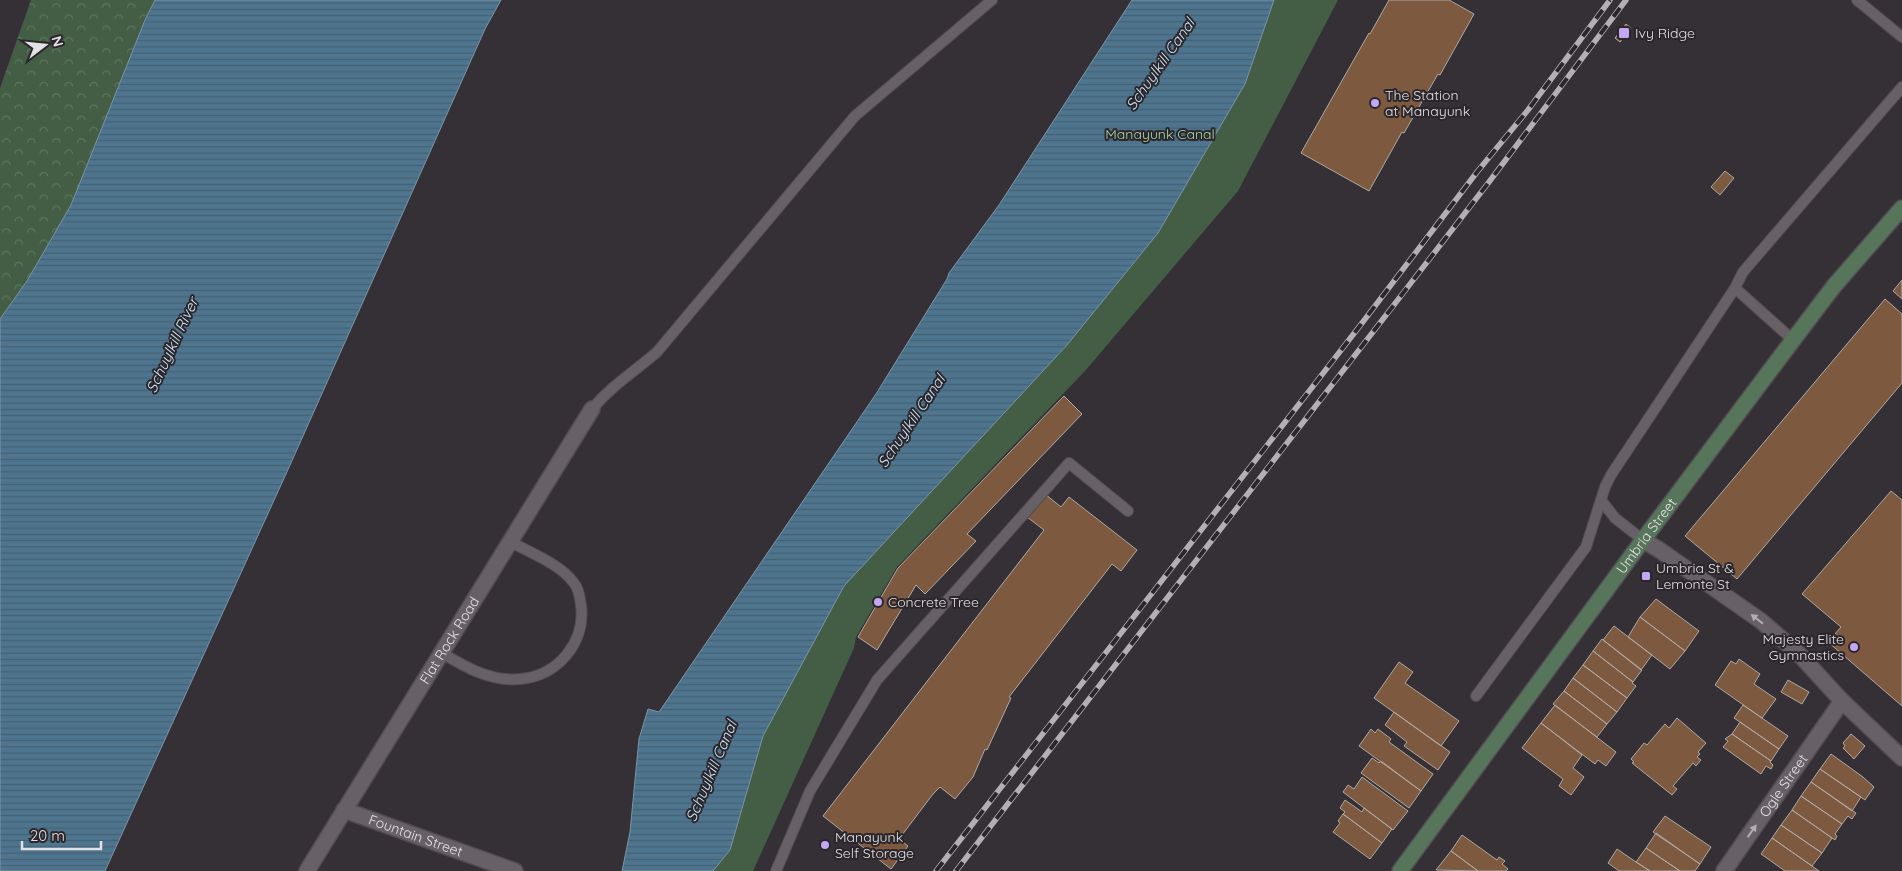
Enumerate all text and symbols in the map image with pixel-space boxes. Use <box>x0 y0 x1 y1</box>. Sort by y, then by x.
water label: Schuylkill Canal <box>1121 13 1200 114</box>
north arrow <box>20 20 70 70</box>
place label: Ivy Ridge <box>1635 24 1695 42</box>
marker: Ivy Ridge <box>1617 26 1631 40</box>
text: N <box>47 34 68 49</box>
place label: The Station at Manayunk <box>1385 86 1470 120</box>
marker: The Station at Manayunk <box>1369 97 1381 109</box>
park label: Manayunk Canal <box>1105 125 1215 143</box>
water label: Schuylkill River <box>142 292 203 396</box>
water label: Schuylkill Canal <box>873 370 950 471</box>
street label: Umbria Street <box>1612 494 1681 577</box>
place label: Umbria St & Lemonte St <box>1656 559 1734 593</box>
marker: Umbria St & Lemonte St <box>1640 570 1652 582</box>
street label: Flat Rock Road <box>416 593 483 687</box>
place label: Concrete Tree <box>888 593 979 611</box>
marker: Concrete Tree <box>872 596 884 608</box>
one-way arrow <box>1751 613 1764 624</box>
place label: Majesty Elite Gymnastics <box>1762 630 1844 664</box>
marker: Majesty Elite Gymnastics <box>1848 641 1860 653</box>
water label: Schuylkill Canal <box>681 716 741 824</box>
street label: Ogle Street <box>1755 750 1812 821</box>
street label: Fountain Street <box>366 810 465 861</box>
scale bar <box>22 818 101 850</box>
one-way arrow <box>1747 824 1757 838</box>
text: 20 m <box>30 826 65 845</box>
place label: Manayunk Self Storage <box>835 828 914 862</box>
marker: Manayunk Self Storage <box>819 839 831 851</box>

